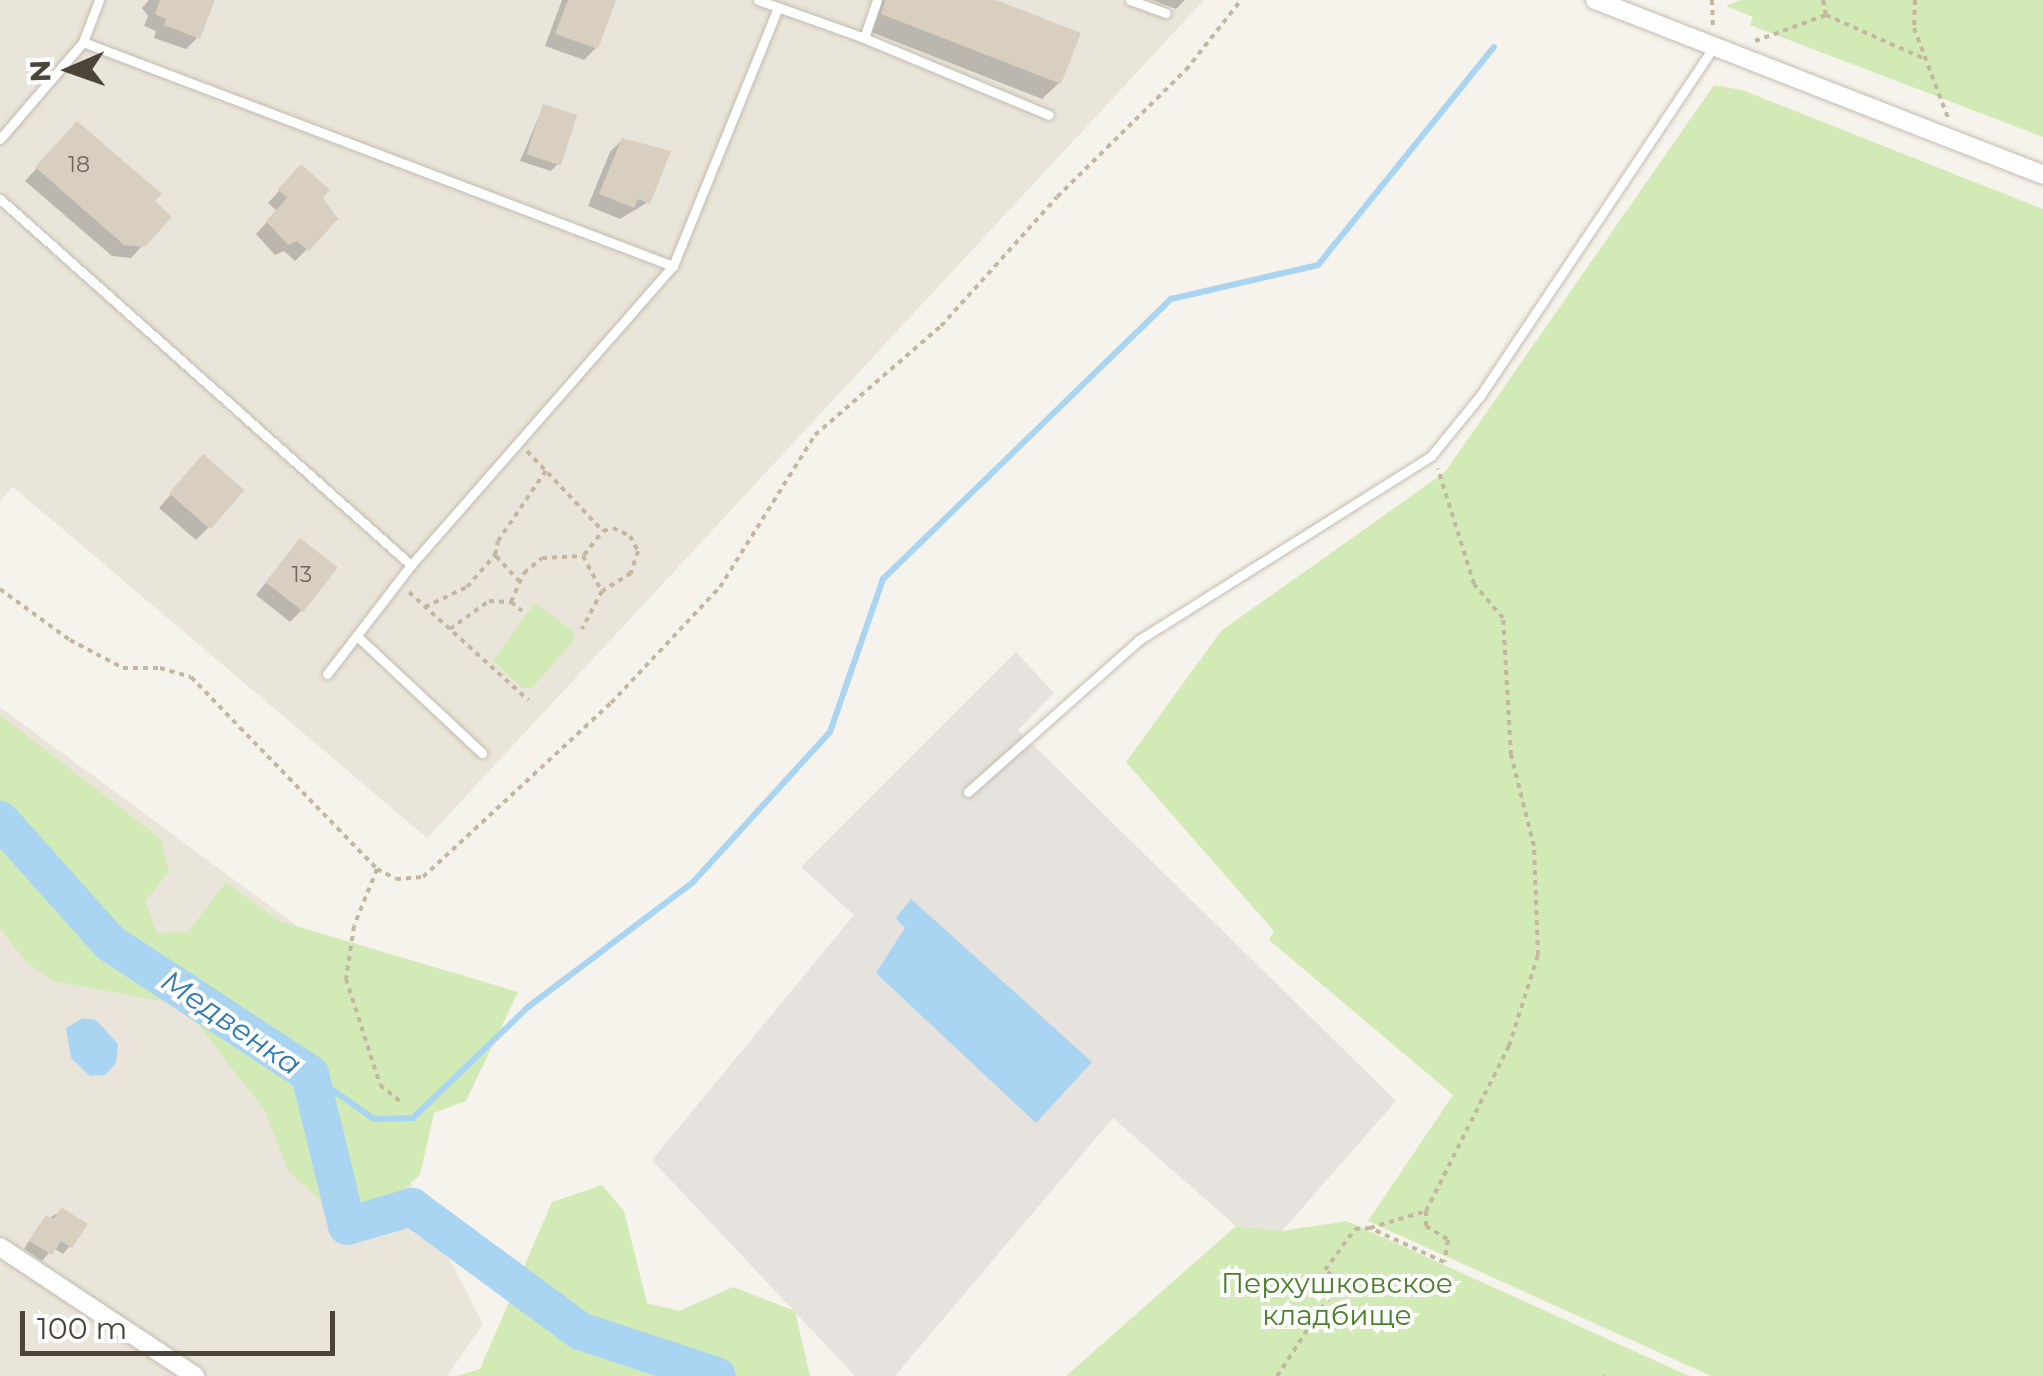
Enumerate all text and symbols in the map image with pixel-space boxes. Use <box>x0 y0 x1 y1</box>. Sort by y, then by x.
north arrow <box>20 20 120 120</box>
text: N <box>23 59 57 83</box>
house number: 18 <box>68 152 90 178</box>
house number: 13 <box>292 562 312 588</box>
water label: Медвенка <box>154 963 308 1083</box>
park label: Перхушковское кладбище <box>1221 1266 1453 1332</box>
scale bar <box>25 1291 340 1353</box>
text: 100 m <box>37 1310 127 1347</box>

